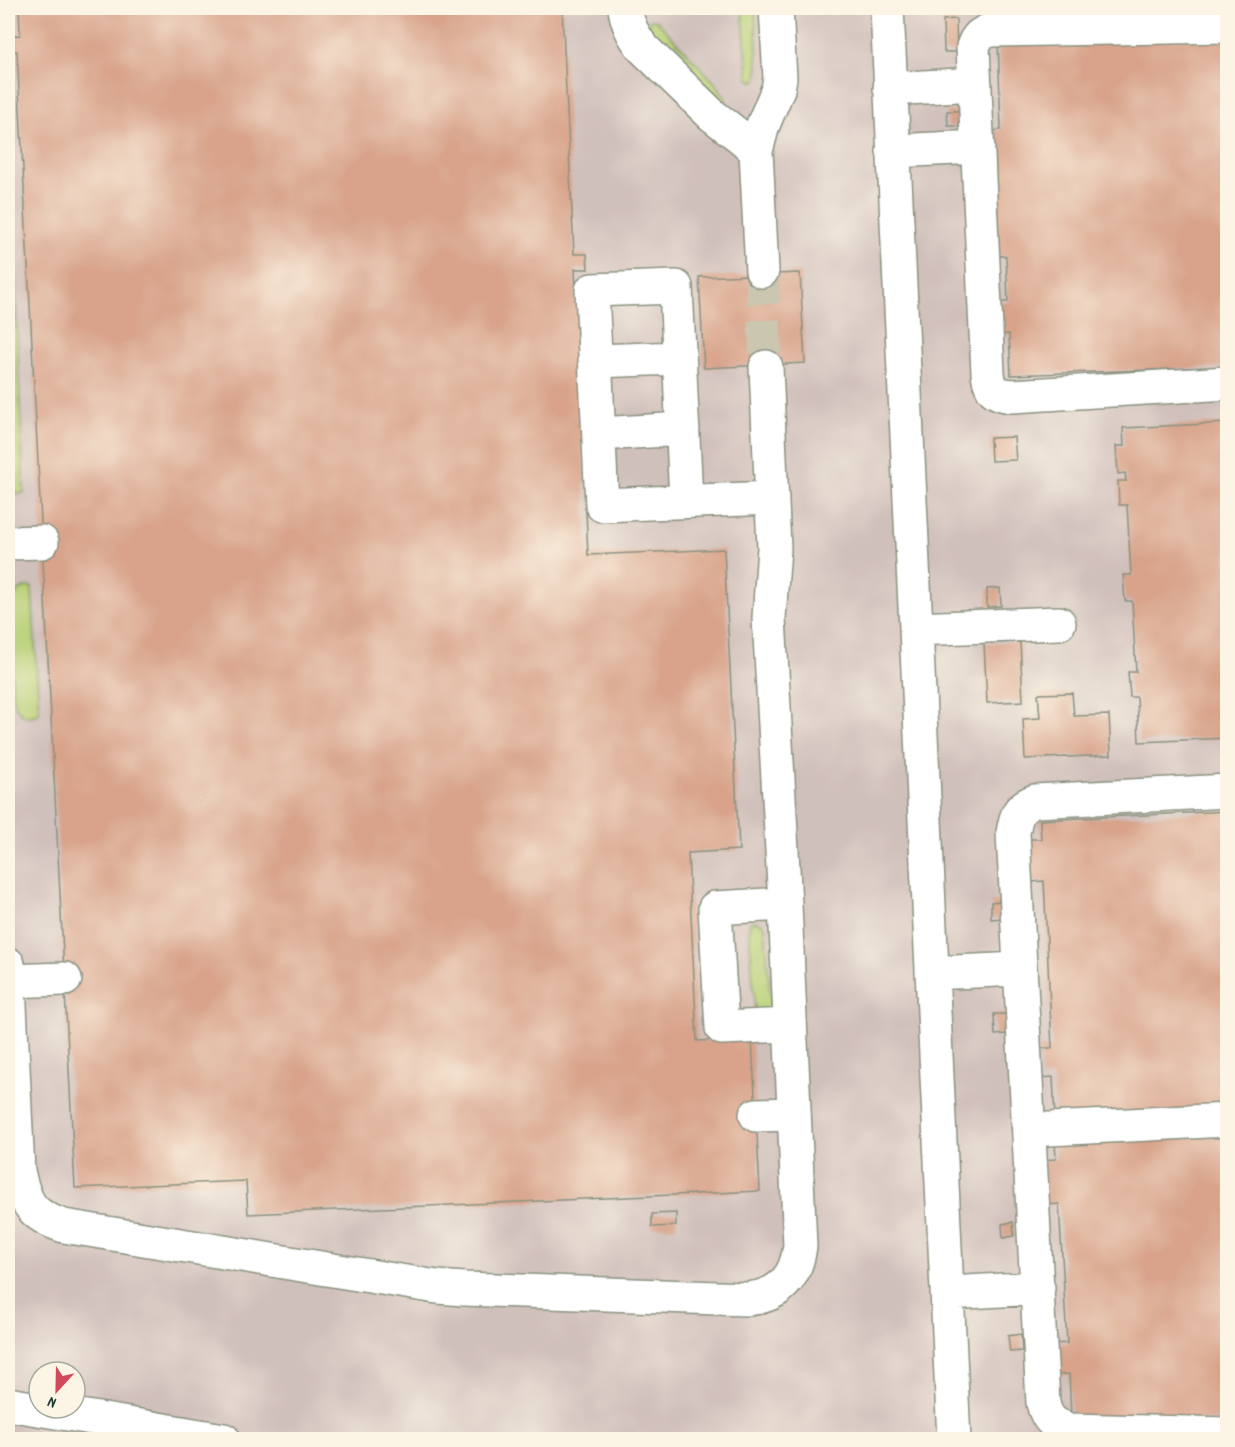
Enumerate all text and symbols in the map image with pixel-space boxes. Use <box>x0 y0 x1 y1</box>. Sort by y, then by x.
north arrow <box>27 1360 87 1420</box>
text: N <box>44 1389 60 1414</box>

